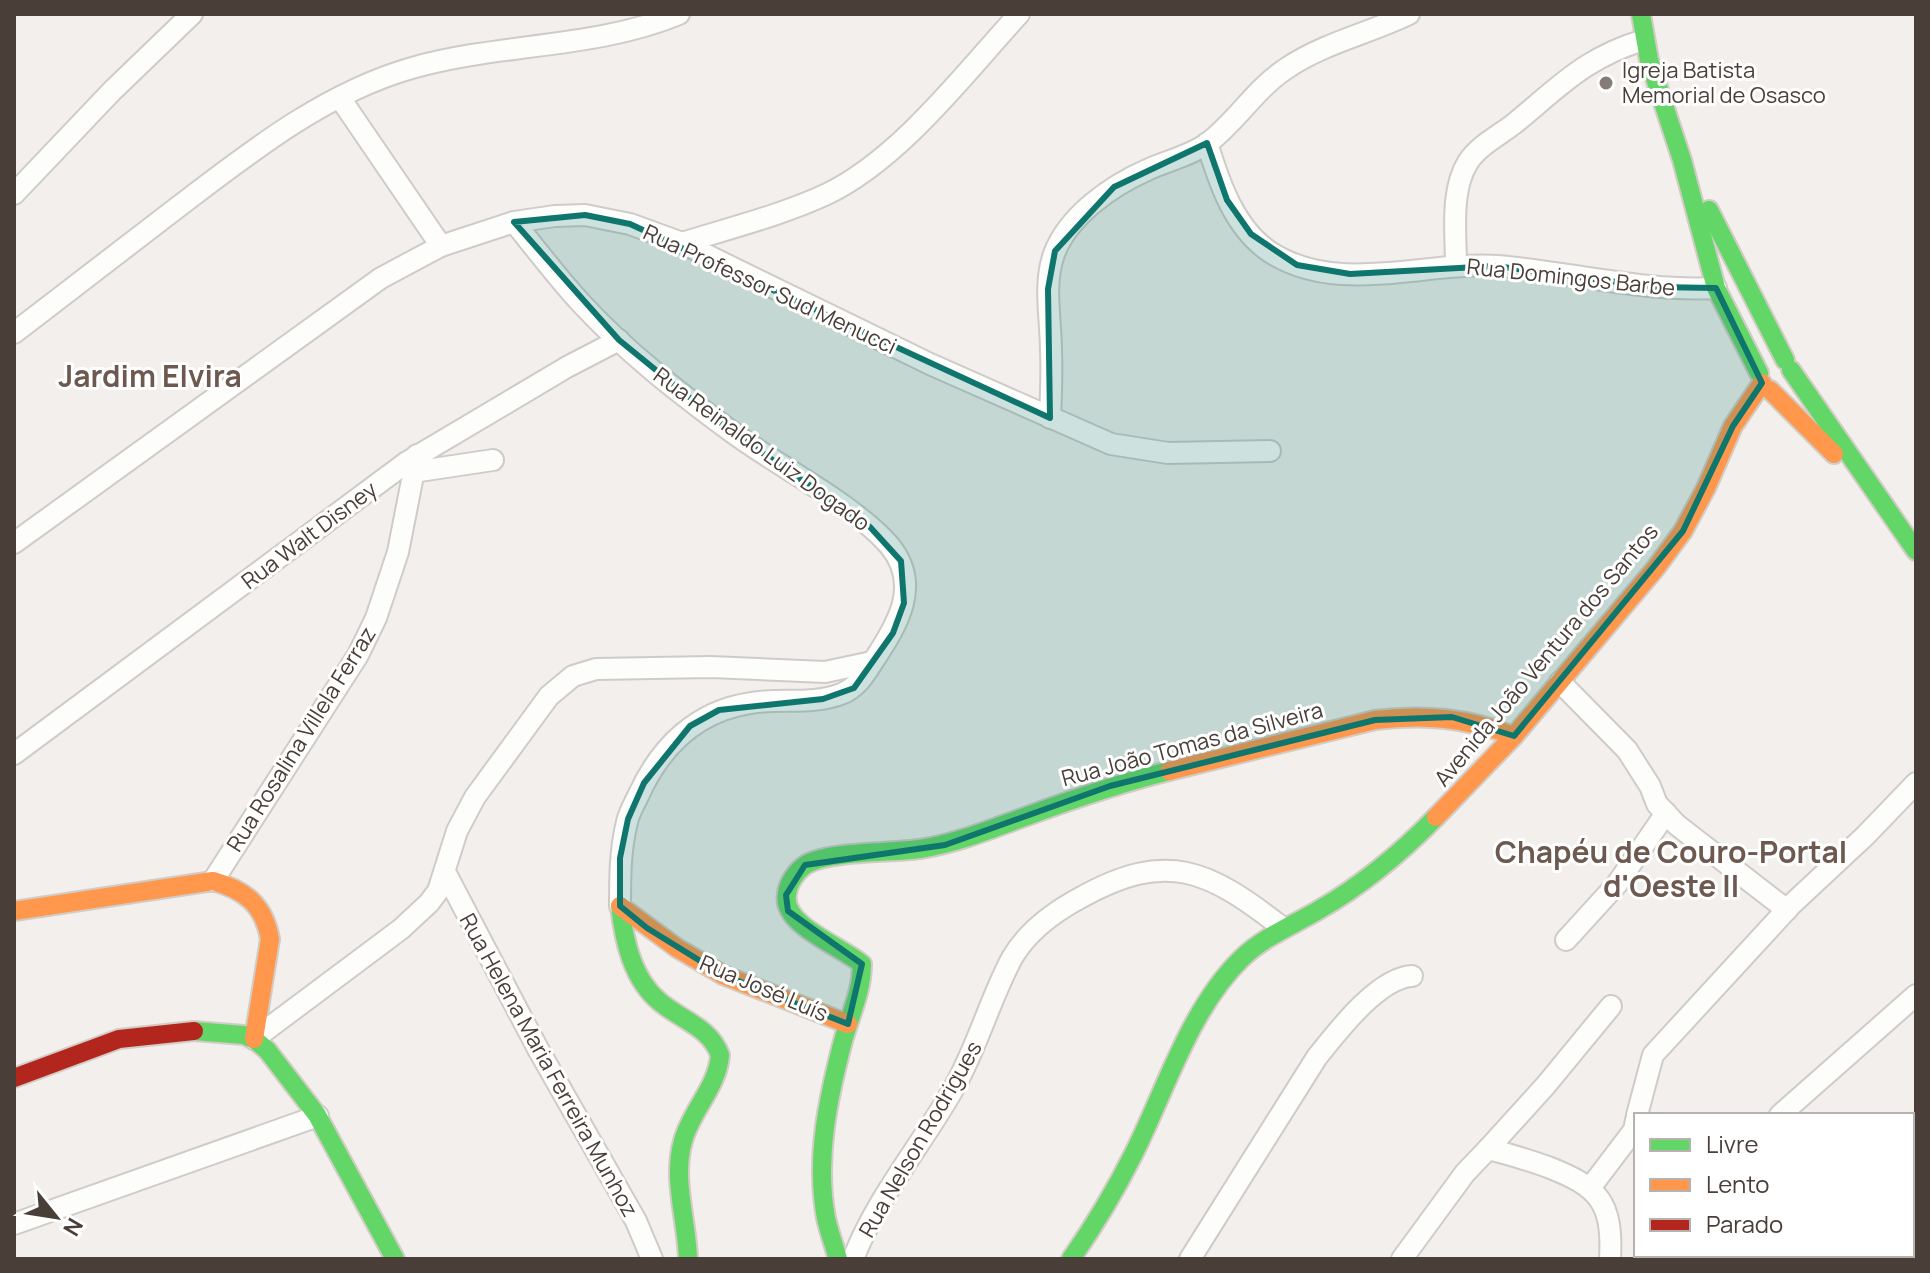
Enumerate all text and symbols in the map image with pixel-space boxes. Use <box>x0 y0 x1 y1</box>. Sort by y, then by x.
place label: Igreja Batista Memorial de Osasco <box>1622 55 1826 110</box>
marker: Igreja Batista Memorial de Osasco <box>1597 74 1615 92</box>
street label: Rua Professor Sud Menucci <box>638 217 902 361</box>
street label: Rua Domingos Barbe <box>1465 251 1677 303</box>
district label: Jardim Elvira <box>58 355 242 396</box>
street label: Rua Reinaldo Luiz Dogado <box>648 360 876 538</box>
street label: Rua Walt Disney <box>235 474 383 596</box>
street label: Avenida João Ventura dos Santos <box>1427 517 1665 793</box>
street label: Rua Rosalina Villela Ferraz <box>219 621 383 857</box>
street label: Rua João Tomas da Silveira <box>1058 695 1326 793</box>
district label: Chapéu de Couro-Portal d'Oeste II <box>1495 831 1847 906</box>
street label: Rua Helena Maria Ferreira Munhoz <box>453 908 645 1222</box>
street label: Rua José Luís <box>695 948 833 1028</box>
street label: Rua Nelson Rodrigues <box>851 1035 989 1243</box>
legend <box>1634 1113 1914 1257</box>
text: Livre <box>1706 1127 1759 1160</box>
text: Lento <box>1706 1167 1770 1200</box>
north arrow <box>16 1177 96 1257</box>
text: Parado <box>1706 1207 1783 1240</box>
text: N <box>56 1213 90 1241</box>

